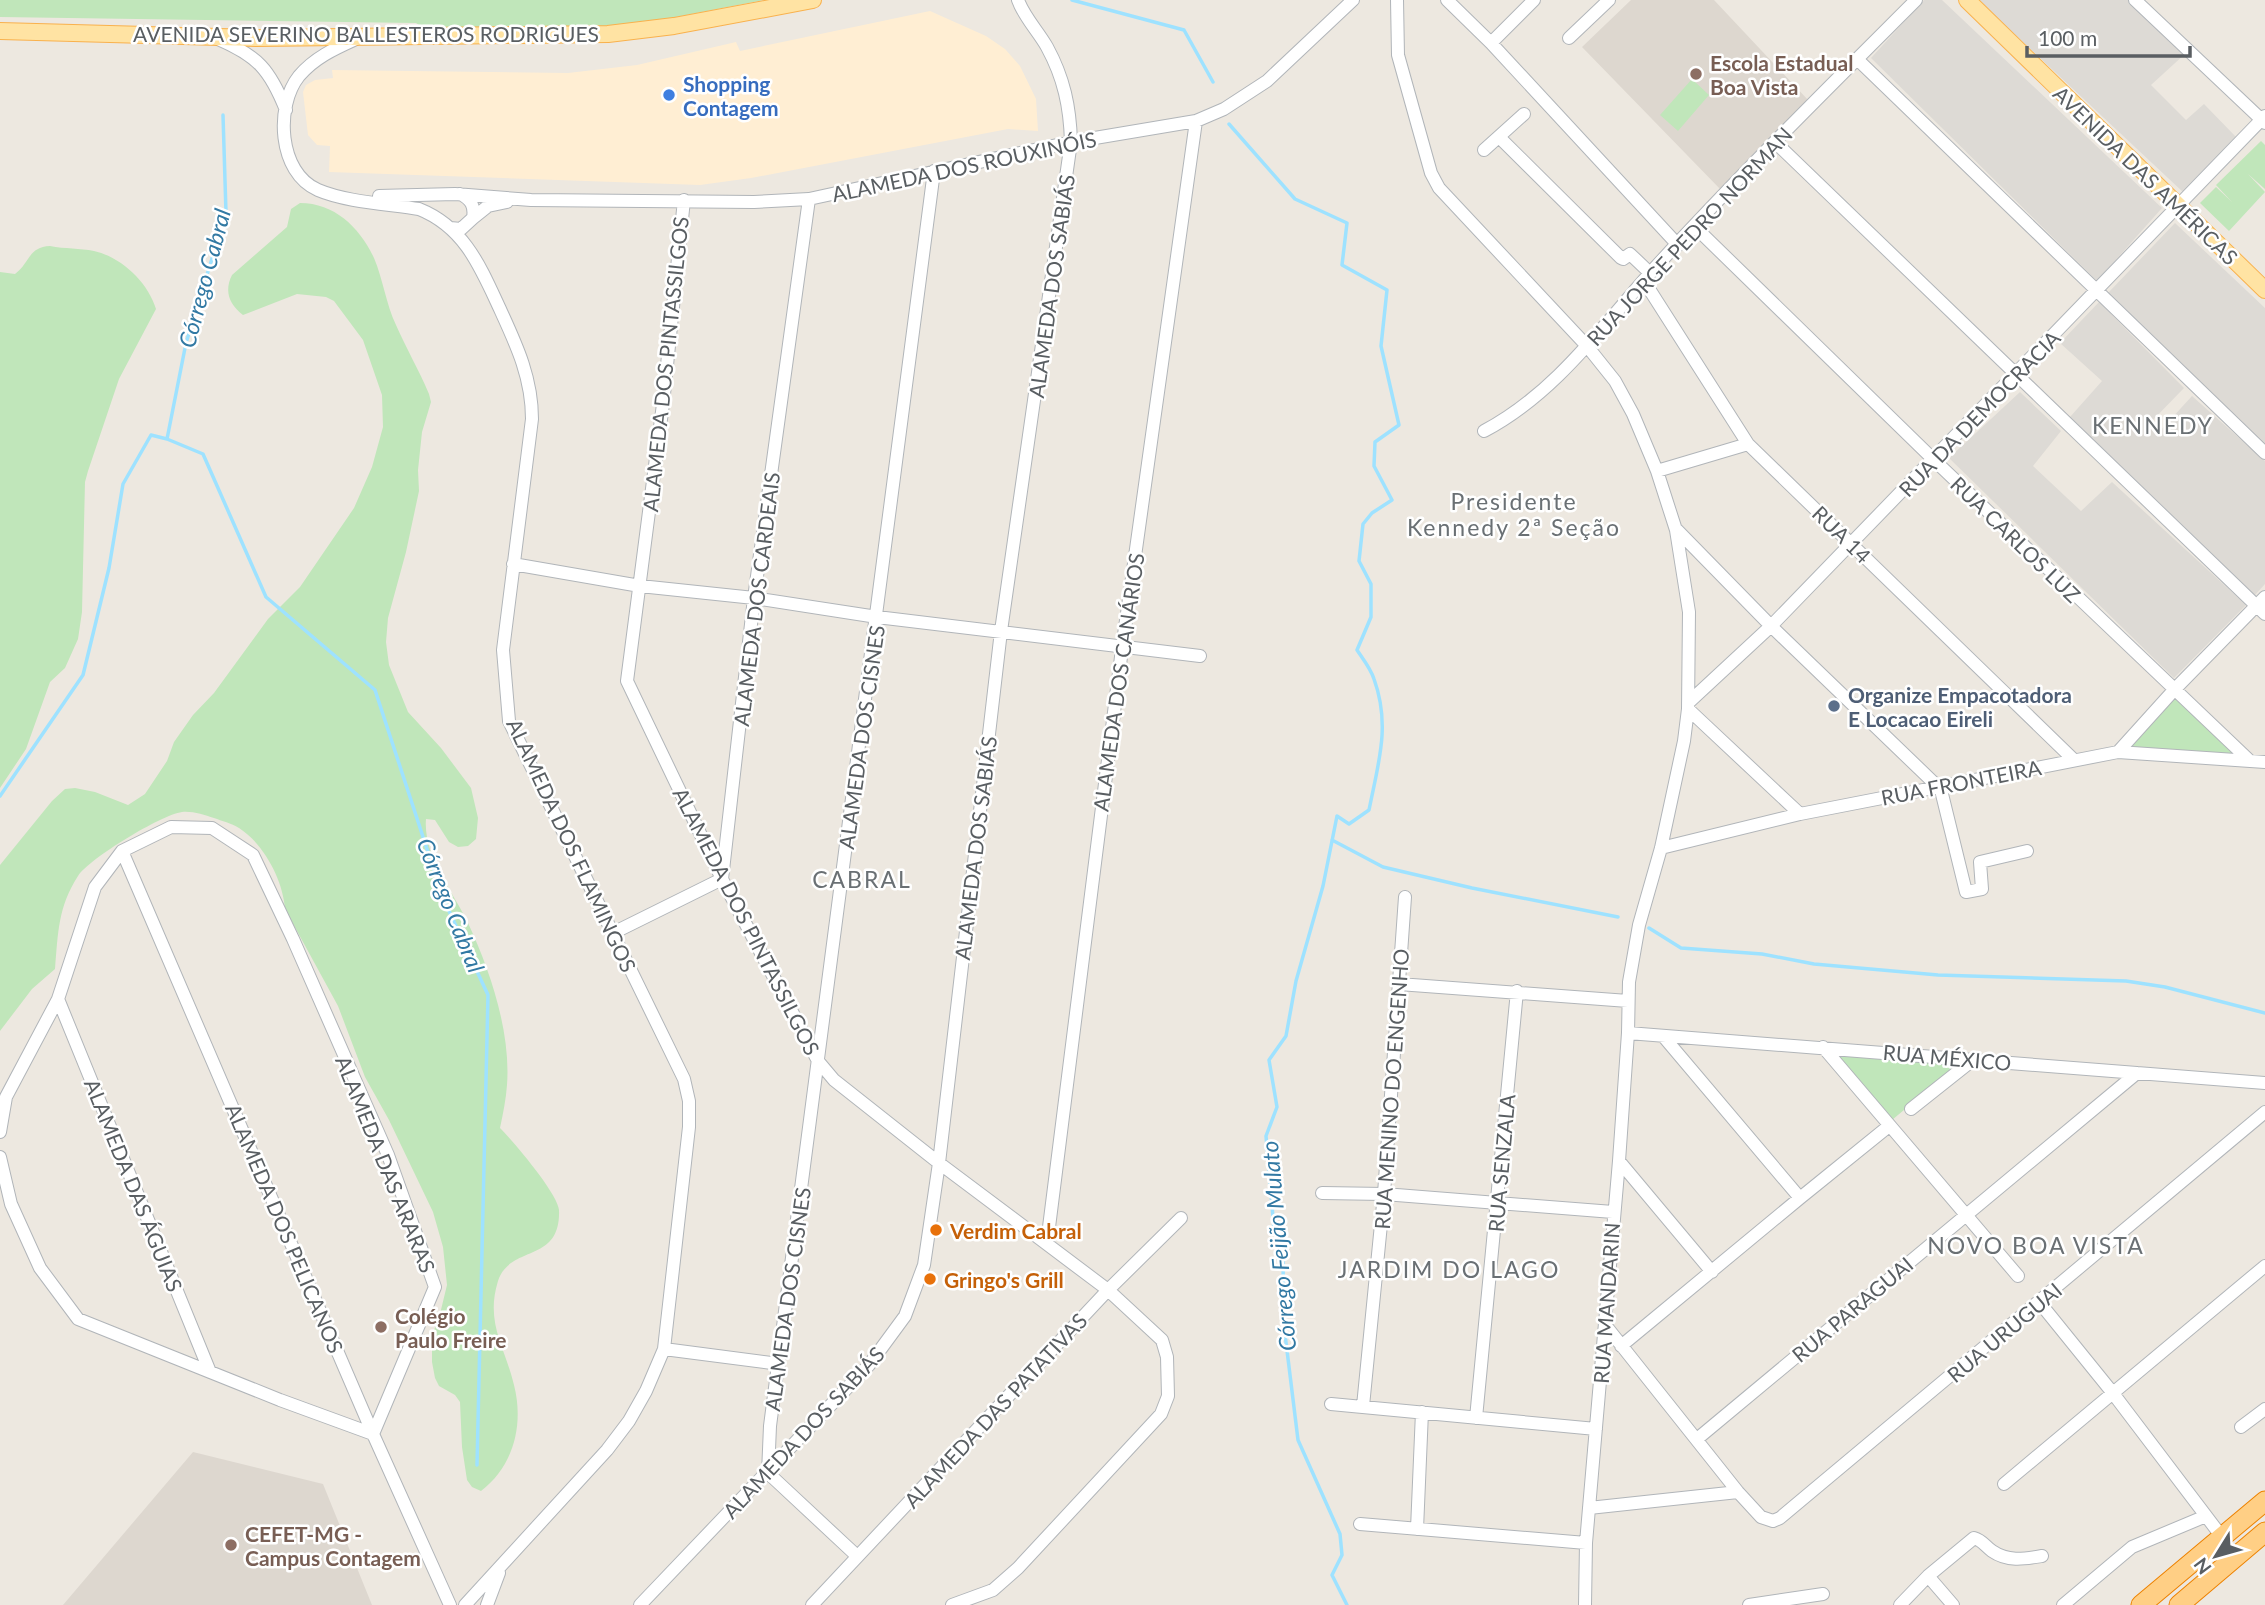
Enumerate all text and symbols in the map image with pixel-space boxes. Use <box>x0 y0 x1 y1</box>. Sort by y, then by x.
scale bar <box>2027 14 2190 58</box>
street label: AVENIDA SEVERINO BALLESTEROS RODRIGUES <box>133 21 599 46</box>
text: 100 m <box>2038 25 2097 50</box>
place label: Escola Estadual Boa Vista <box>1710 50 1853 99</box>
marker: Escola Estadual Boa Vista <box>1688 66 1704 82</box>
place label: Shopping Contagem <box>683 71 779 120</box>
street label: AVENIDA DAS AMÉRICAS <box>2049 81 2243 269</box>
marker: Shopping Contagem <box>661 87 677 103</box>
street label: RUA JORGE PEDRO NORMAN <box>1581 122 1797 350</box>
street label: ALAMEDA DOS ROUXINÓIS <box>829 126 1099 206</box>
street label: ALAMEDA DOS SABIÁS <box>1023 173 1079 399</box>
water label: Córrego Cabral <box>172 205 236 351</box>
street label: ALAMEDA DOS PINTASSILGOS <box>637 215 693 513</box>
street label: RUA DA DEMOCRACIA <box>1893 324 2065 501</box>
district label: KENNEDY <box>2092 411 2214 439</box>
street label: ALAMEDA DOS CARDEAIS <box>728 471 784 727</box>
street label: RUA CARLOS LUZ <box>1946 471 2086 607</box>
district label: Presidente Kennedy 2ª Seção <box>1407 487 1621 541</box>
street label: RUA 14 <box>1808 500 1876 568</box>
street label: ALAMEDA DOS CANÁRIOS <box>1087 551 1149 813</box>
street label: ALAMEDA DOS CISNES <box>833 624 889 850</box>
place label: Organize Empacotadora E Locacao Eireli <box>1848 682 2072 731</box>
marker: Organize Empacotadora E Locacao Eireli <box>1826 698 1842 714</box>
street label: ALAMEDA DOS FLAMINGOS <box>502 714 642 976</box>
street label: ALAMEDA DOS SABIÁS <box>949 735 1001 961</box>
street label: RUA FRONTEIRA <box>1879 754 2044 810</box>
street label: ALAMEDA DOS PINTASSILGOS <box>668 783 826 1059</box>
water label: Córrego Cabral <box>411 834 491 976</box>
district label: CABRAL <box>812 865 912 893</box>
street label: RUA MENINO DO ENGENHO <box>1369 948 1413 1230</box>
street label: RUA MÉXICO <box>1882 1039 2012 1075</box>
street label: ALAMEDA DAS ARARAS <box>331 1052 441 1276</box>
street label: ALAMEDA DAS ÁGUIAS <box>80 1075 188 1295</box>
street label: RUA SENZALA <box>1483 1092 1520 1233</box>
street label: ALAMEDA DOS PELICANOS <box>221 1099 349 1357</box>
water label: Córrego Feijão Mulato <box>1255 1140 1301 1352</box>
street label: ALAMEDA DOS CISNES <box>759 1186 815 1412</box>
place label: Verdim Cabral <box>949 1218 1082 1243</box>
street label: RUA MANDARIN <box>1588 1221 1624 1385</box>
marker: Verdim Cabral <box>928 1222 944 1238</box>
district label: NOVO BOA VISTA <box>1927 1231 2145 1259</box>
street label: RUA PARAGUAI <box>1786 1251 1918 1367</box>
district label: JARDIM DO LAGO <box>1338 1255 1560 1283</box>
place label: Gringo's Grill <box>944 1267 1064 1292</box>
marker: Gringo's Grill <box>922 1271 938 1287</box>
street label: RUA URUGUAI <box>1942 1277 2066 1387</box>
place label: Colégio Paulo Freire <box>395 1303 506 1352</box>
street label: ALAMEDA DAS PATATIVAS <box>898 1308 1092 1512</box>
marker: Colégio Paulo Freire <box>373 1319 389 1335</box>
street label: ALAMEDA DOS SABIÁS <box>717 1341 889 1523</box>
place label: CEFET-MG - Campus Contagem <box>245 1521 421 1570</box>
north arrow <box>2181 1521 2251 1591</box>
marker: CEFET-MG - Campus Contagem <box>223 1537 239 1553</box>
text: N <box>2188 1554 2216 1579</box>

